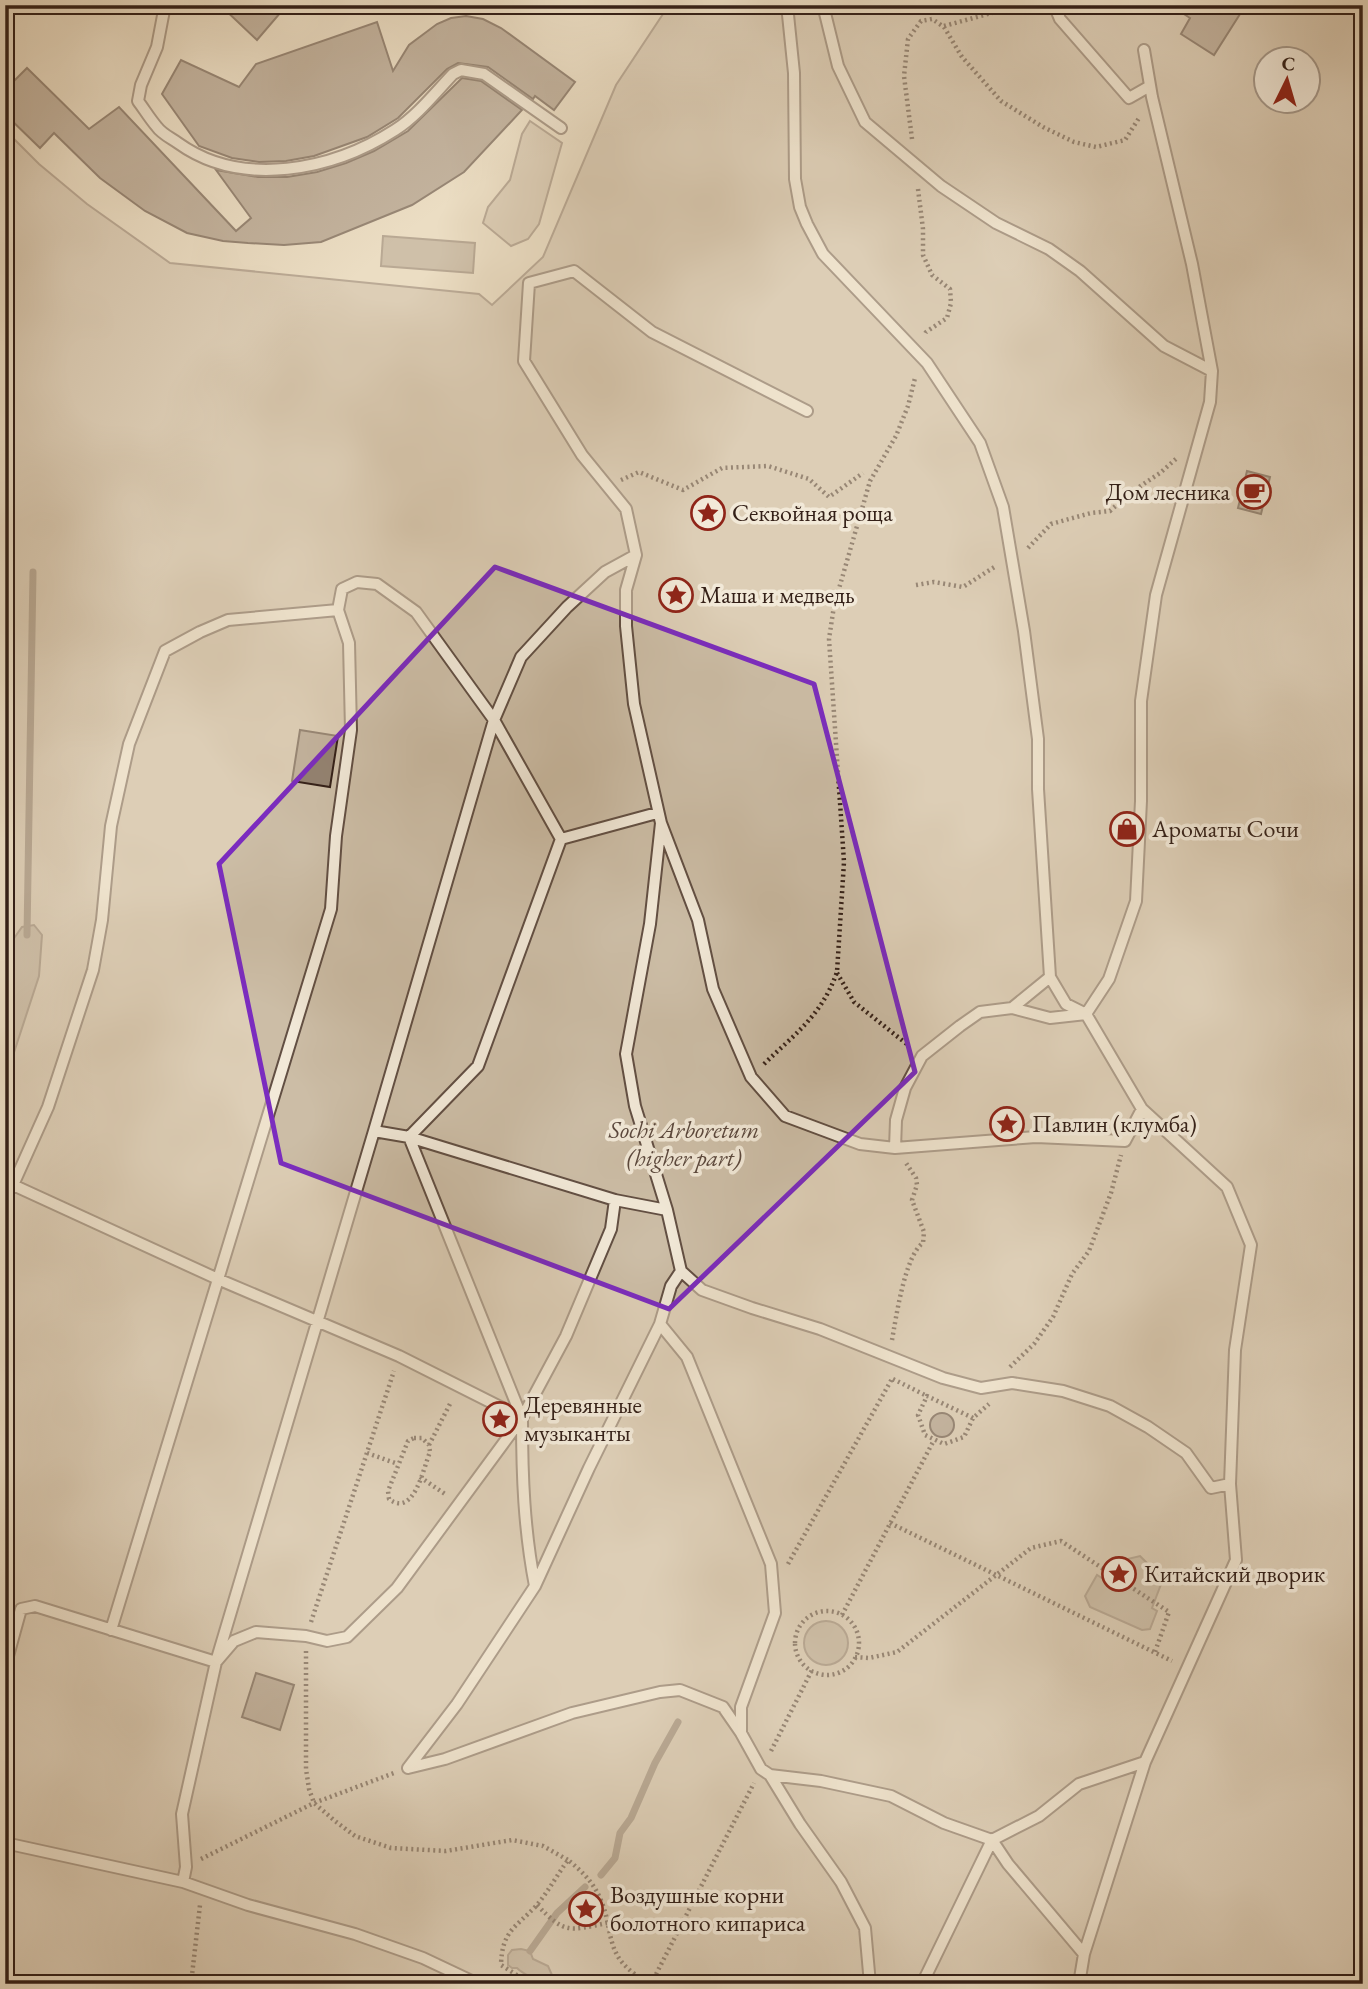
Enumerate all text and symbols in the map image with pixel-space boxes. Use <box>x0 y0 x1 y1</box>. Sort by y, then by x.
north arrow <box>1252 46 1322 116</box>
text: С <box>1281 51 1296 77</box>
cafe icon: Дом лесника <box>1235 473 1273 511</box>
place label: Дом лесника <box>1106 476 1230 507</box>
place icon: Секвойная роща <box>689 494 727 532</box>
place label: Секвойная роща <box>732 497 893 528</box>
place icon: Маша и медведь <box>657 576 695 614</box>
place label: Маша и медведь <box>700 579 855 610</box>
shop icon: Ароматы Сочи <box>1108 810 1146 848</box>
place label: Ароматы Сочи <box>1151 813 1299 844</box>
place icon: Павлин (клумба) <box>988 1105 1026 1143</box>
place label: Павлин (клумба) <box>1032 1108 1197 1139</box>
park label: Sochi Arboretum (higher part) <box>608 1114 759 1173</box>
place label: Деревянные музыканты <box>524 1389 642 1448</box>
place icon: Деревянные музыканты <box>481 1400 519 1438</box>
place icon: Китайский дворик <box>1100 1555 1138 1593</box>
place label: Китайский дворик <box>1144 1558 1326 1589</box>
place label: Воздушные корни болотного кипариса <box>610 1879 806 1938</box>
place icon: Воздушные корни болотного кипариса <box>567 1890 605 1928</box>

